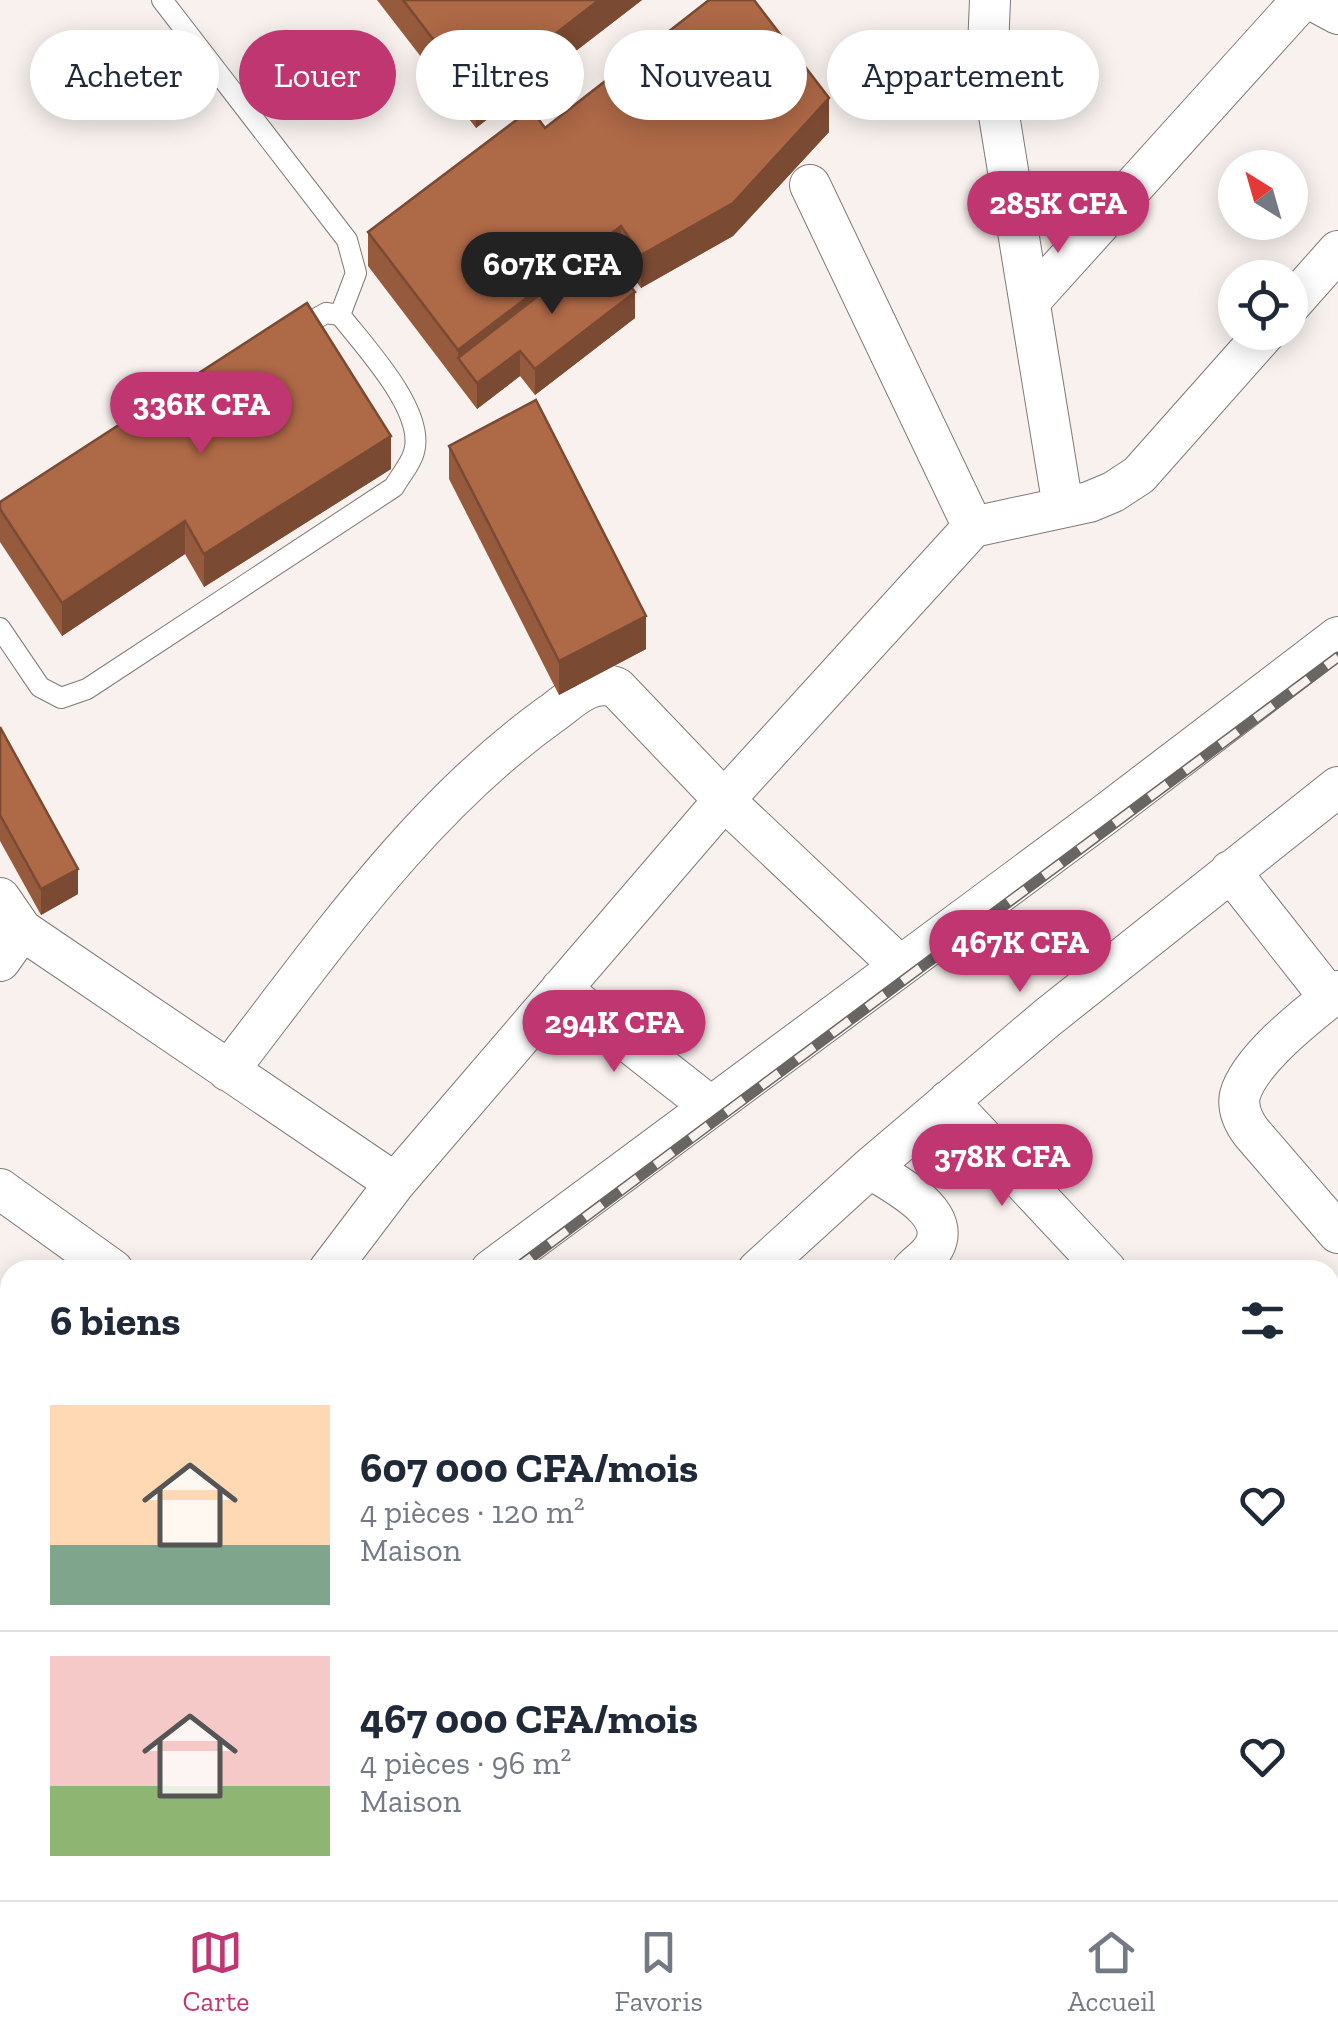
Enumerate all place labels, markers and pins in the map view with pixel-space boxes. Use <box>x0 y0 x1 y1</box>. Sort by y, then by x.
pin: 285K CFA <box>955 171 1161 256</box>
pin: 607K CFA <box>449 232 655 317</box>
pin: 336K CFA <box>98 372 304 457</box>
pin: 467K CFA <box>917 910 1123 995</box>
pin: 294K CFA <box>511 990 717 1075</box>
pin: 378K CFA <box>899 1124 1105 1209</box>

